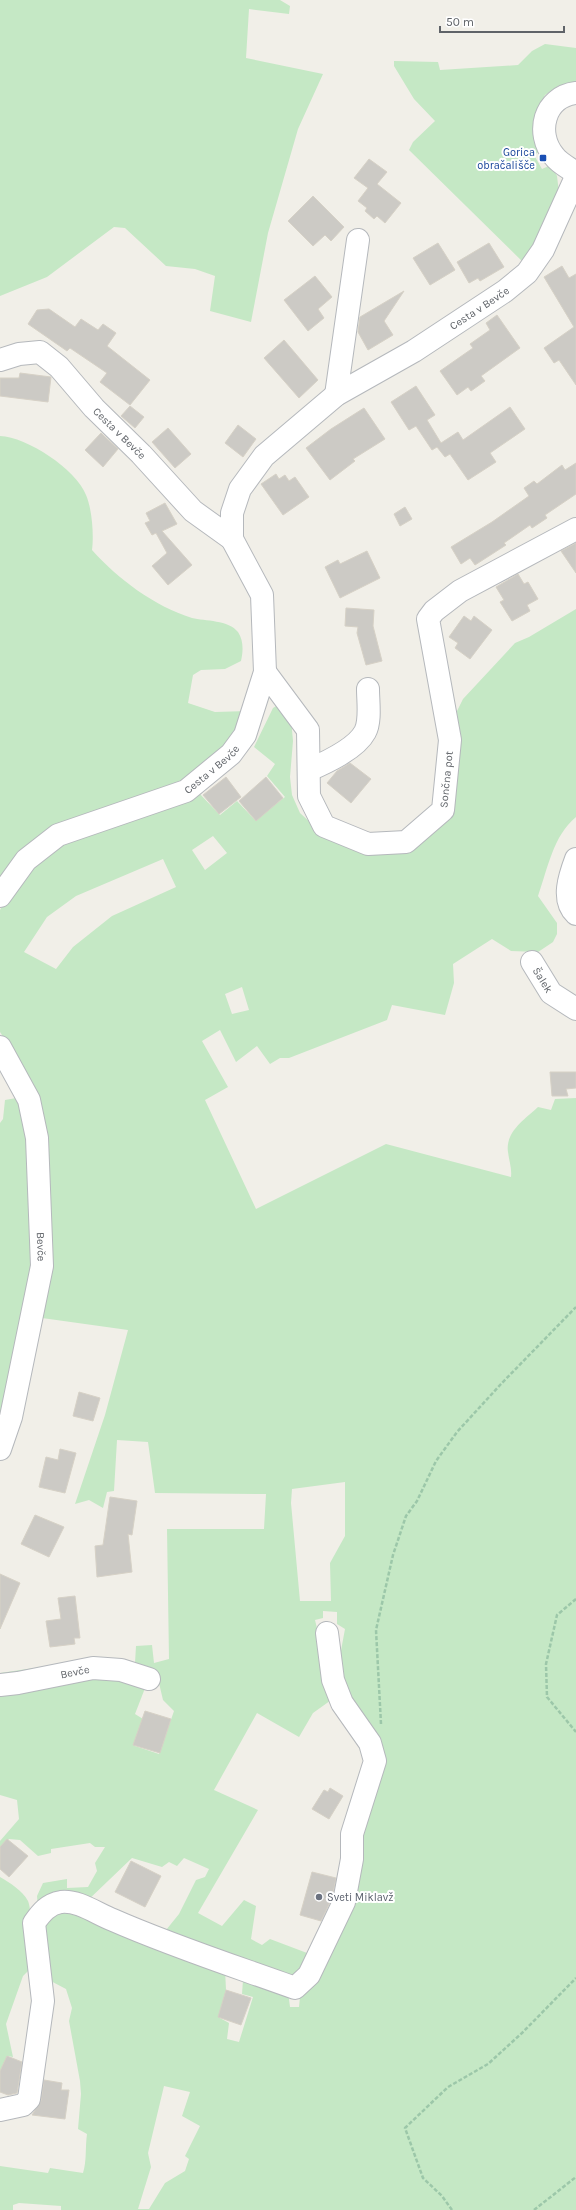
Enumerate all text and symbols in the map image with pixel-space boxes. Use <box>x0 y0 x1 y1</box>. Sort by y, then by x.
scale bar <box>440 8 564 34</box>
text: 50 m <box>446 15 474 29</box>
place label: Gorica obračališče <box>477 146 535 172</box>
marker: Gorica obračališče <box>538 153 548 163</box>
street label: Cesta v Bevče <box>447 284 512 333</box>
street label: Cesta v Bevče <box>90 405 149 462</box>
street label: Cesta v Bevče <box>182 742 243 797</box>
street label: Sončna pot <box>437 750 456 808</box>
street label: Šalek <box>530 964 555 995</box>
street label: Bevče <box>34 1232 48 1262</box>
street label: Bevče <box>59 1663 91 1681</box>
place label: Sveti Miklavž <box>327 1891 394 1904</box>
marker: Sveti Miklavž <box>314 1892 324 1902</box>

